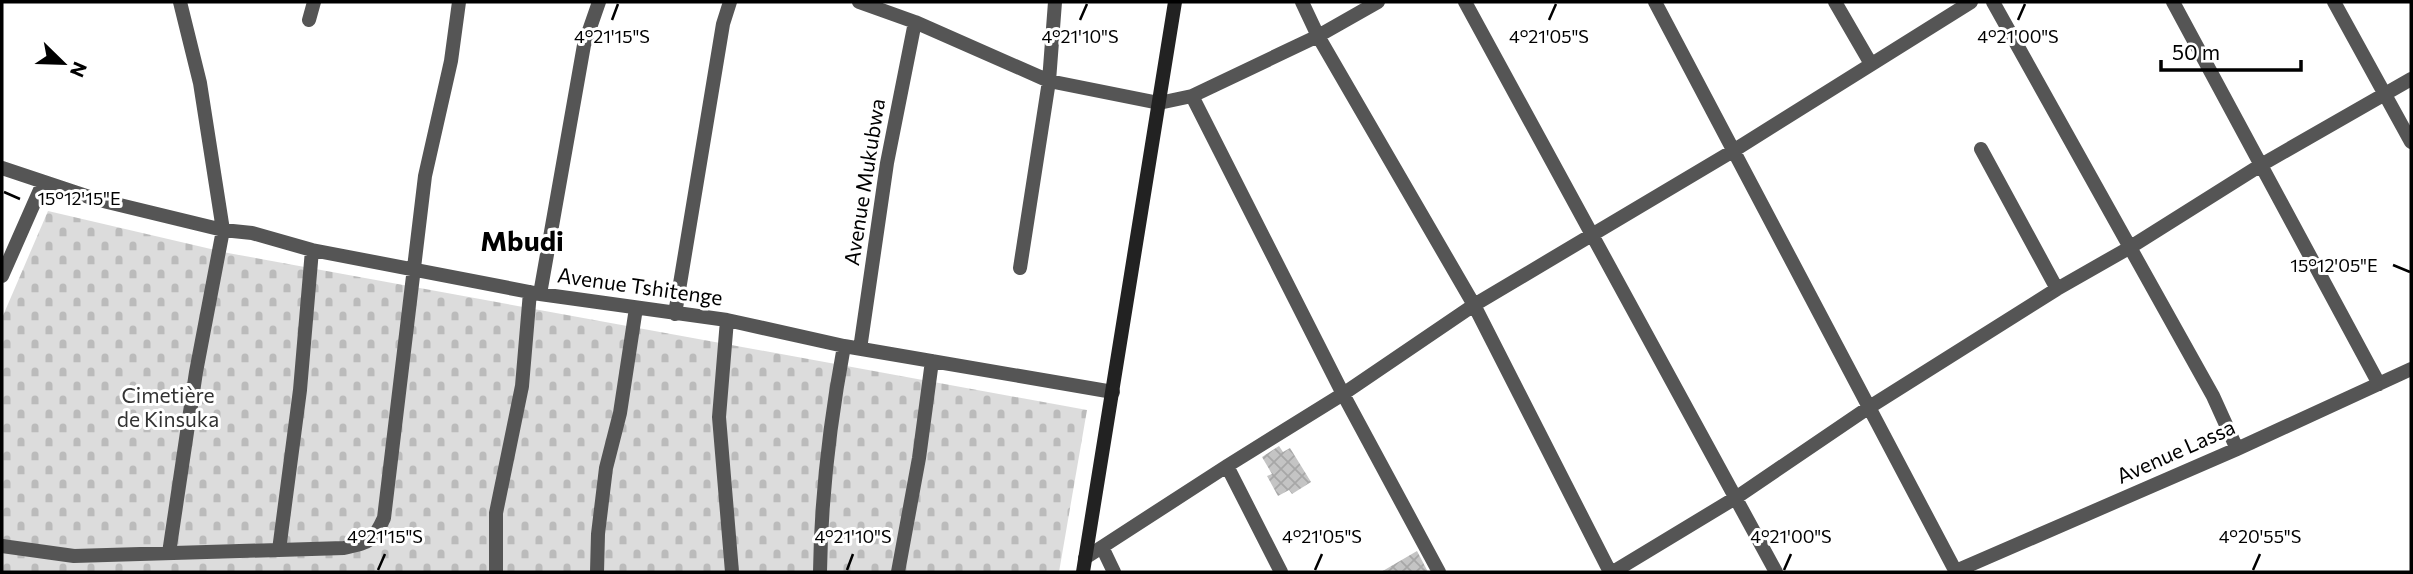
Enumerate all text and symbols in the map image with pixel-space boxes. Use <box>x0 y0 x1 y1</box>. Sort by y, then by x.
text: 4°21'15"S <box>574 25 650 47</box>
text: 4°21'10"S <box>1041 25 1119 47</box>
text: 4°21'05"S <box>1509 25 1589 47</box>
text: 4°21'00"S <box>1977 25 2059 47</box>
north arrow <box>28 28 98 98</box>
scale bar <box>2161 28 2301 72</box>
text: 50 m <box>2172 39 2220 64</box>
text: N <box>66 59 92 81</box>
street label: Avenue Mukubwa <box>838 97 889 267</box>
text: 15°12'15"E <box>37 187 121 209</box>
district label: Mbudi <box>480 223 564 257</box>
text: 15°12'05"E <box>2290 254 2378 276</box>
street label: Avenue Tshitenge <box>556 262 725 309</box>
park label: Cimetière de Kinsuka <box>117 382 219 431</box>
street label: Avenue Lassa <box>2112 413 2239 488</box>
text: 4°21'15"S <box>347 525 423 547</box>
text: 4°21'10"S <box>814 525 892 547</box>
text: 4°21'05"S <box>1282 525 1362 547</box>
text: 4°21'00"S <box>1750 525 1832 547</box>
text: 4°20'55"S <box>2219 525 2301 547</box>

